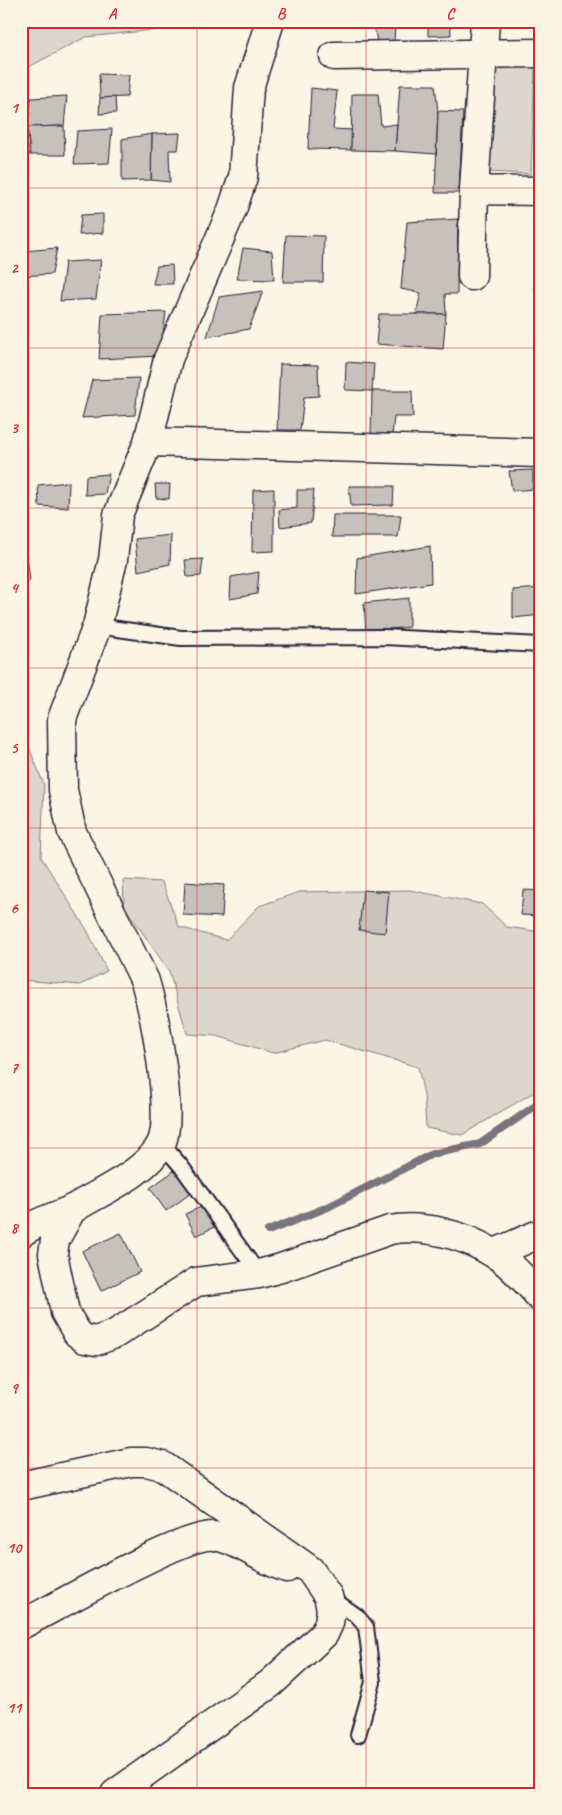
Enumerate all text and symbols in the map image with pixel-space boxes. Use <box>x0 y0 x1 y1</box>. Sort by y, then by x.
text: A <box>108 4 118 24</box>
text: B <box>277 4 287 24</box>
text: C <box>446 4 456 24</box>
text: 1 <box>10 98 19 118</box>
text: 2 <box>10 258 19 278</box>
text: 3 <box>10 418 19 438</box>
text: 4 <box>10 578 19 598</box>
text: 5 <box>11 738 20 758</box>
text: 6 <box>10 898 19 918</box>
text: 7 <box>10 1058 19 1078</box>
text: 8 <box>10 1218 19 1238</box>
text: 9 <box>10 1378 19 1398</box>
text: 10 <box>7 1538 23 1558</box>
text: 11 <box>7 1698 23 1718</box>

